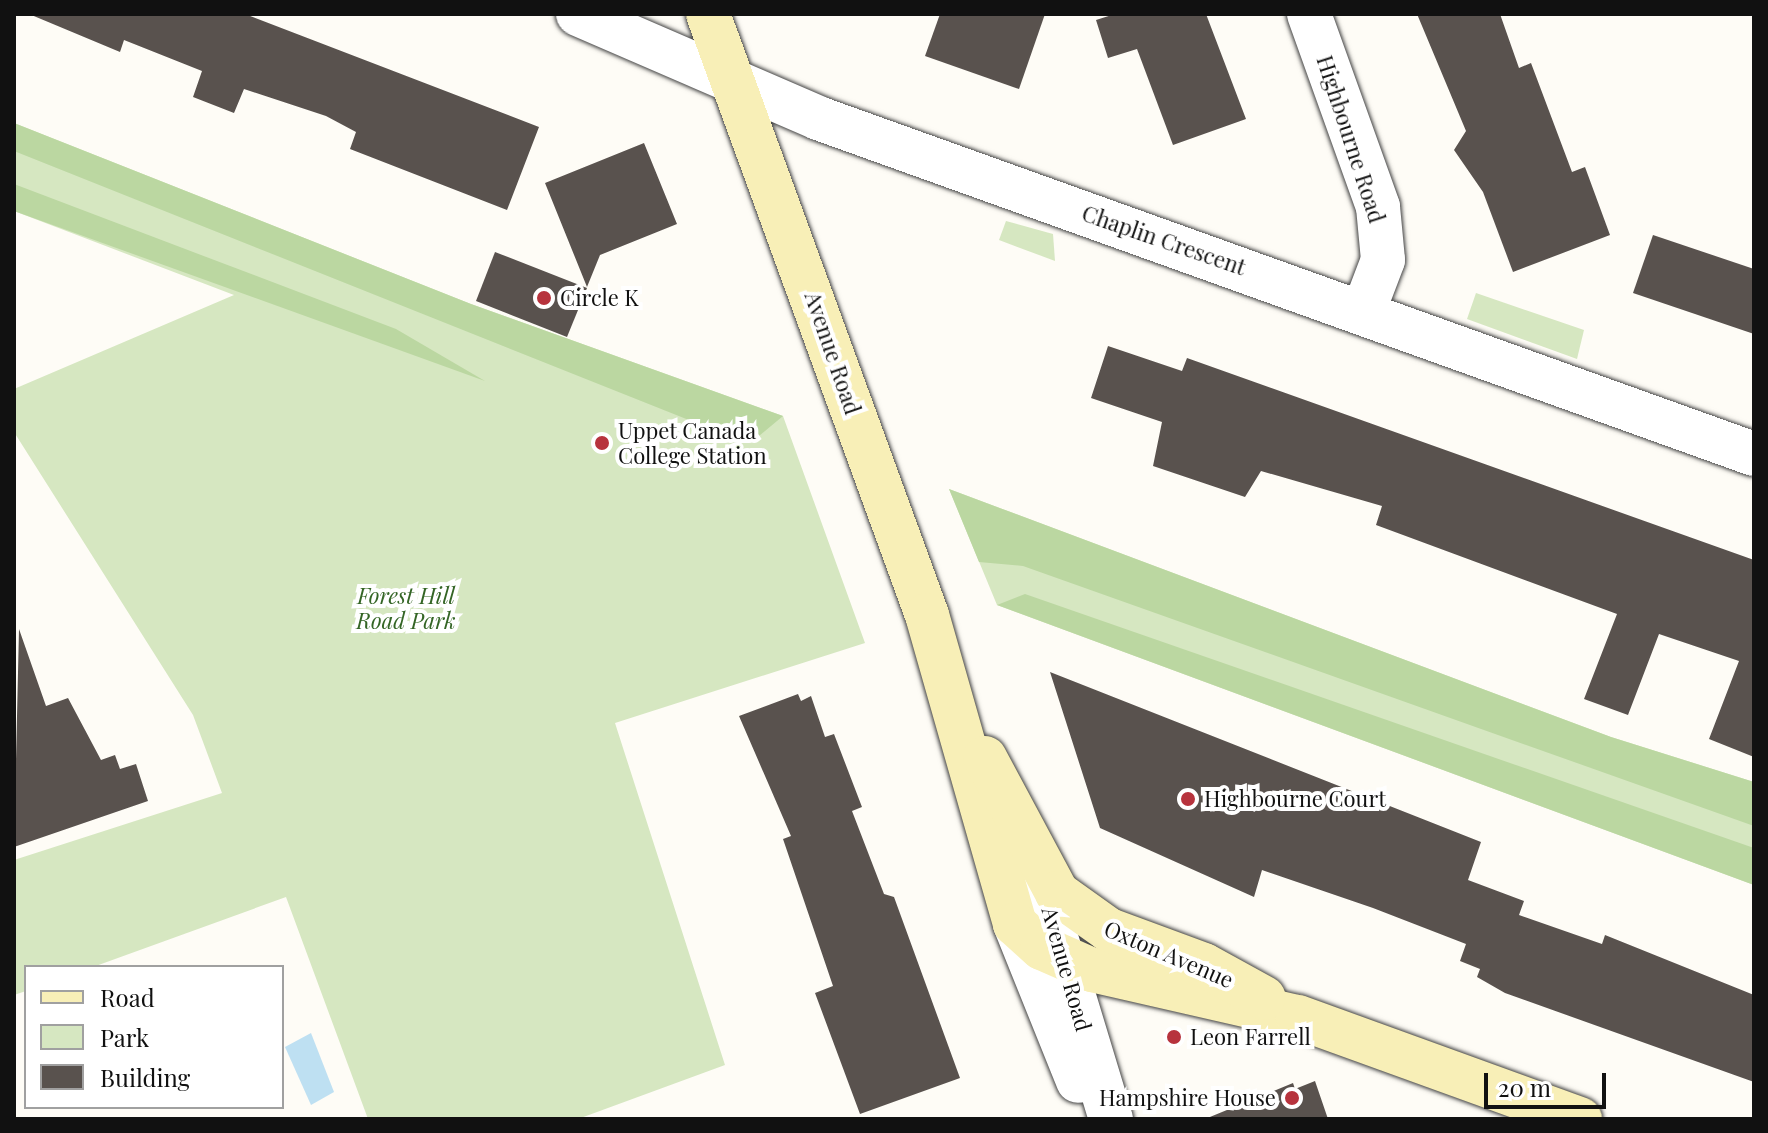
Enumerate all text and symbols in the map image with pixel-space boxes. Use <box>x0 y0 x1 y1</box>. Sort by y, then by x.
street label: Highbourne Road <box>1311 52 1391 226</box>
street label: Chaplin Crescent <box>1079 200 1249 280</box>
place label: Circle K <box>560 285 639 311</box>
street label: Avenue Road <box>800 288 866 418</box>
marker: Circle K <box>535 289 553 307</box>
place label: Uppet Canada College Station <box>618 417 767 468</box>
marker: Uppet Canada College Station <box>593 434 611 452</box>
park label: Forest Hill Road Park <box>356 582 456 634</box>
place label: Highbourne Court <box>1204 786 1386 812</box>
marker: Highbourne Court <box>1179 790 1197 808</box>
street label: Avenue Road <box>1037 904 1097 1034</box>
street label: Oxton Avenue <box>1100 915 1238 993</box>
legend <box>24 965 284 1109</box>
text: Road <box>100 981 155 1013</box>
text: Park <box>100 1021 149 1053</box>
place label: Leon Farrell <box>1190 1024 1311 1050</box>
marker: Leon Farrell <box>1165 1028 1183 1046</box>
scale bar <box>1488 1057 1610 1107</box>
text: Building <box>100 1061 190 1093</box>
text: 20 m <box>1498 1071 1551 1103</box>
place label: Hampshire House <box>1099 1085 1276 1111</box>
marker: Hampshire House <box>1283 1089 1301 1107</box>

